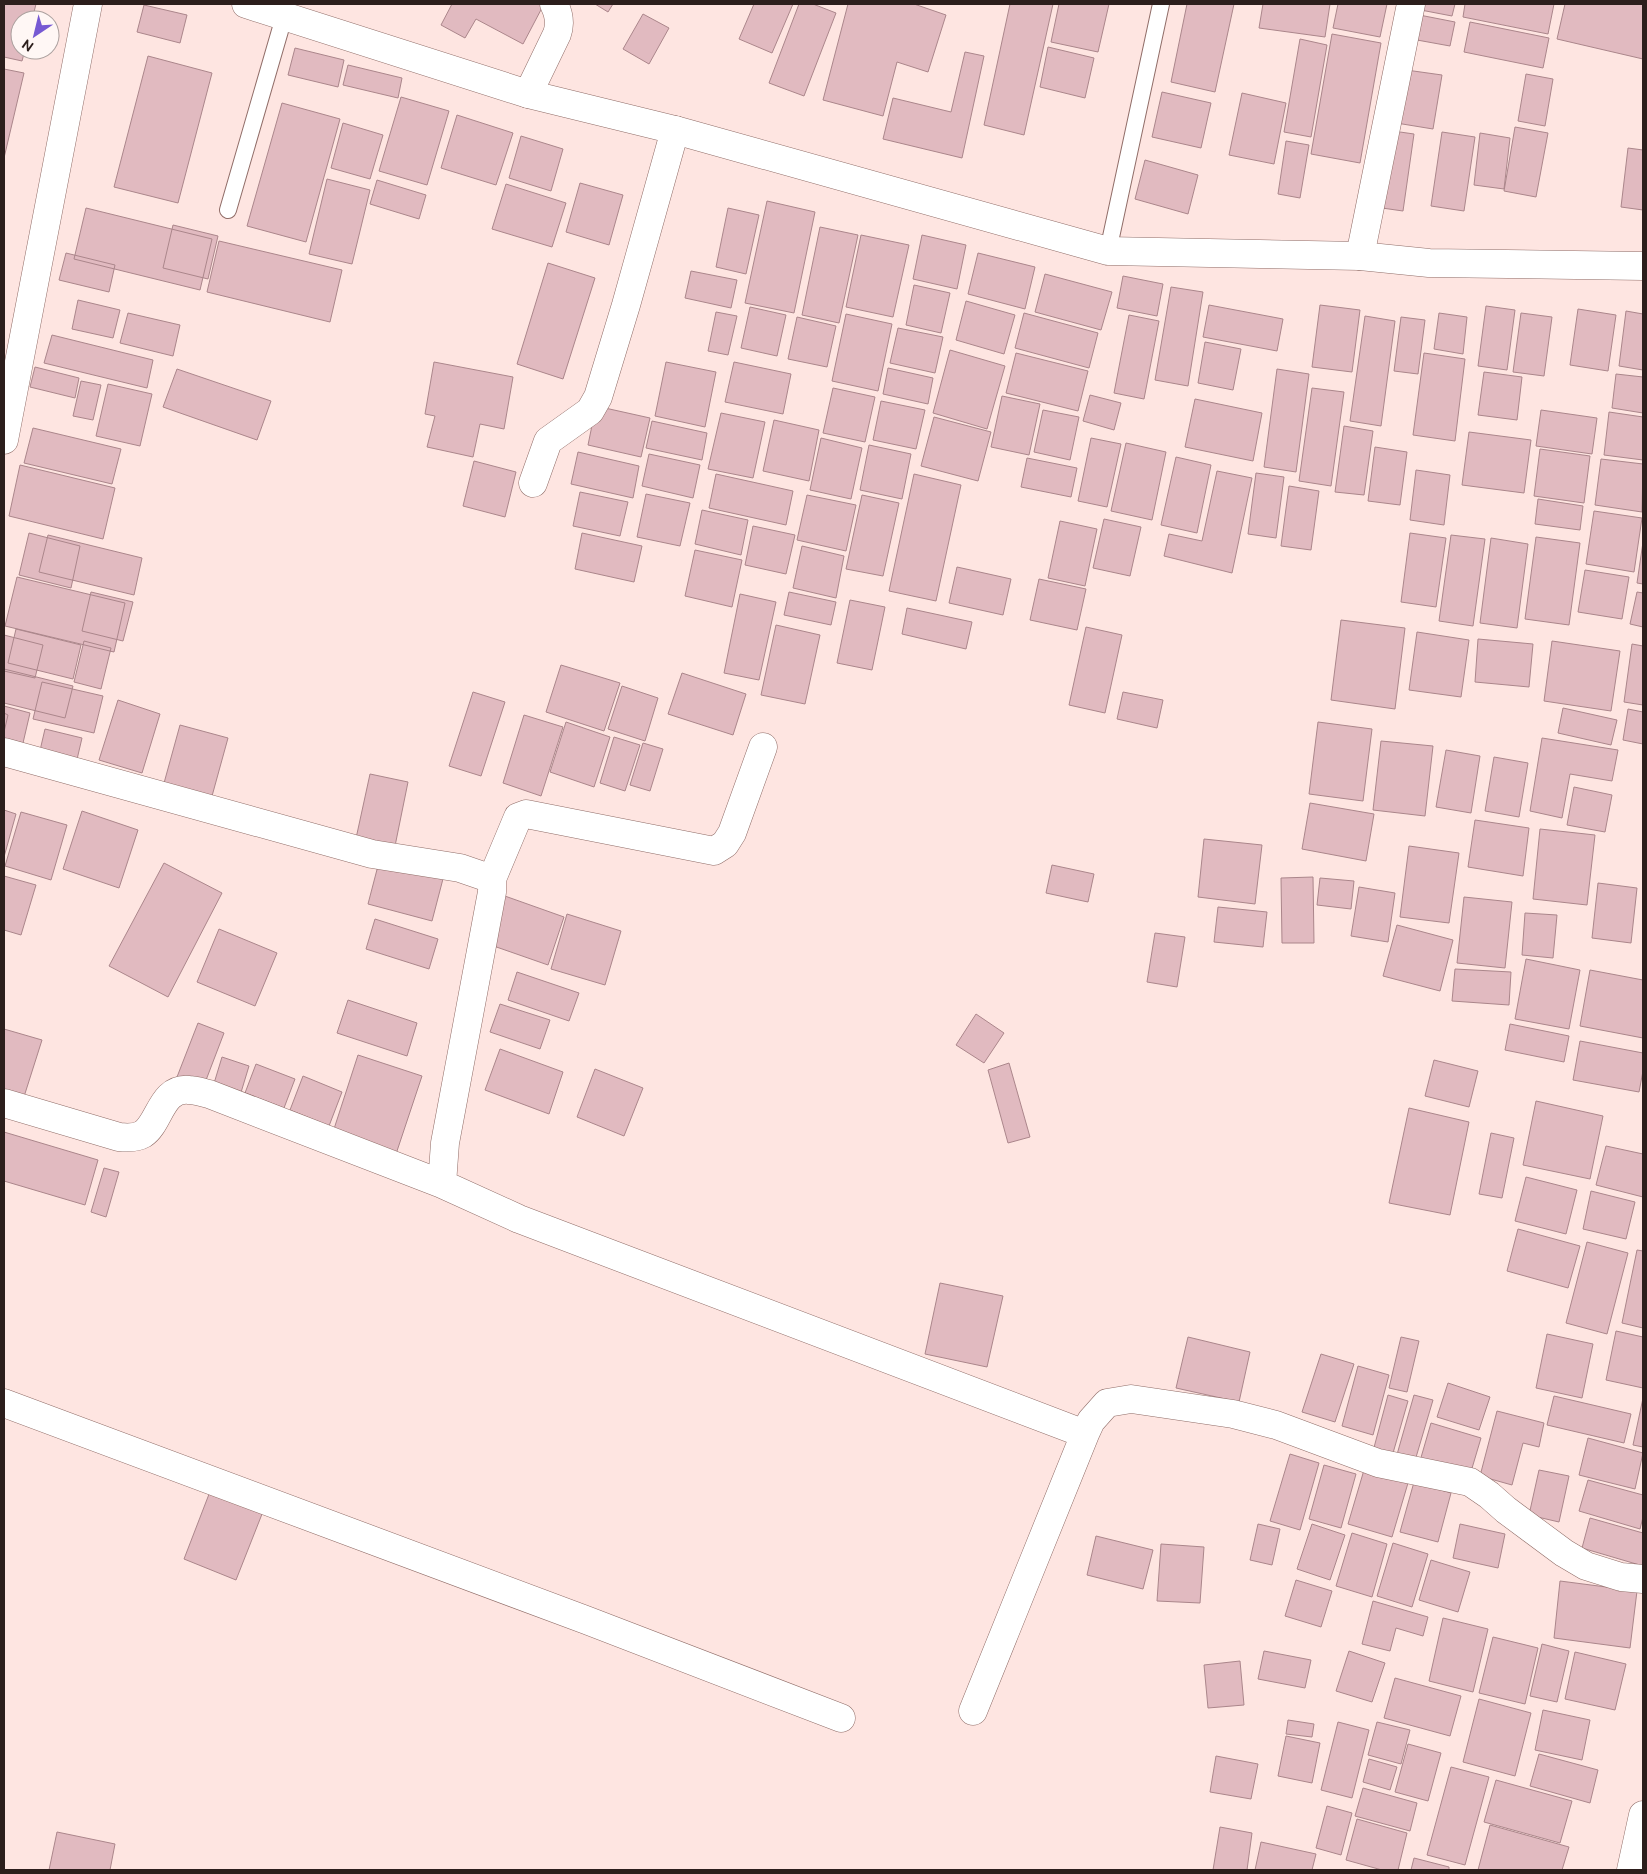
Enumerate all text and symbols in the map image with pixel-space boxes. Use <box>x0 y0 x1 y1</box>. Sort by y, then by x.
north arrow <box>10 10 60 60</box>
text: N <box>19 36 36 55</box>

